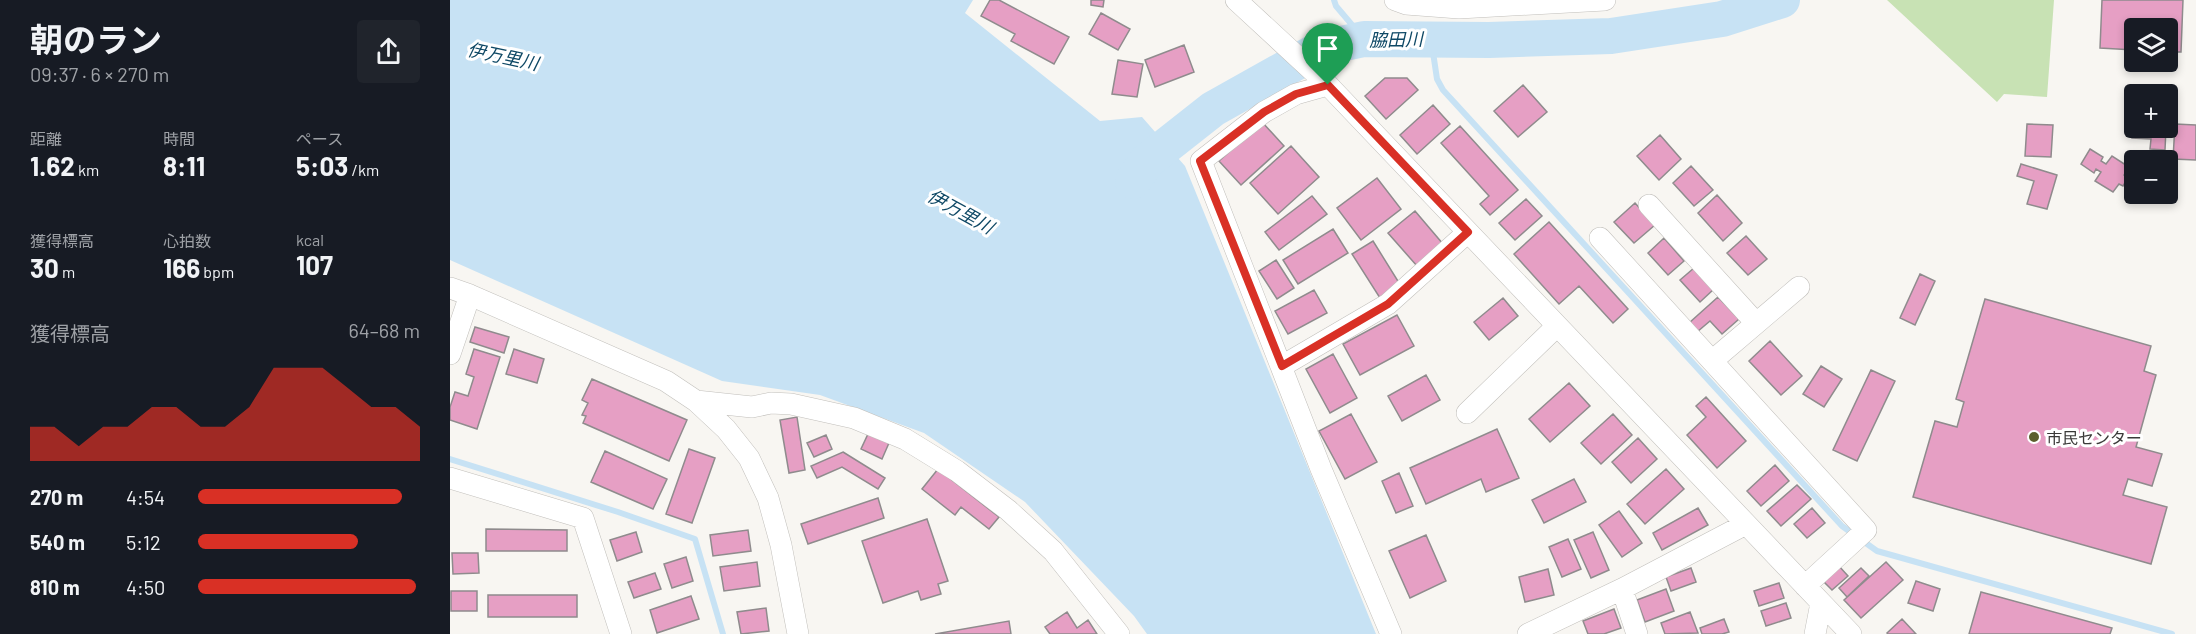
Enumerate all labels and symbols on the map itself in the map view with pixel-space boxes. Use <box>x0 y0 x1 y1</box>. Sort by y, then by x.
pin <box>1302 23 1353 85</box>
water label: 脇田川 <box>1369 27 1425 50</box>
water label: 伊万里川 <box>465 38 542 75</box>
water label: 伊万里川 <box>924 184 1000 239</box>
place label: 市民センター <box>2046 428 2142 447</box>
marker: 市民センター <box>2027 430 2041 444</box>

